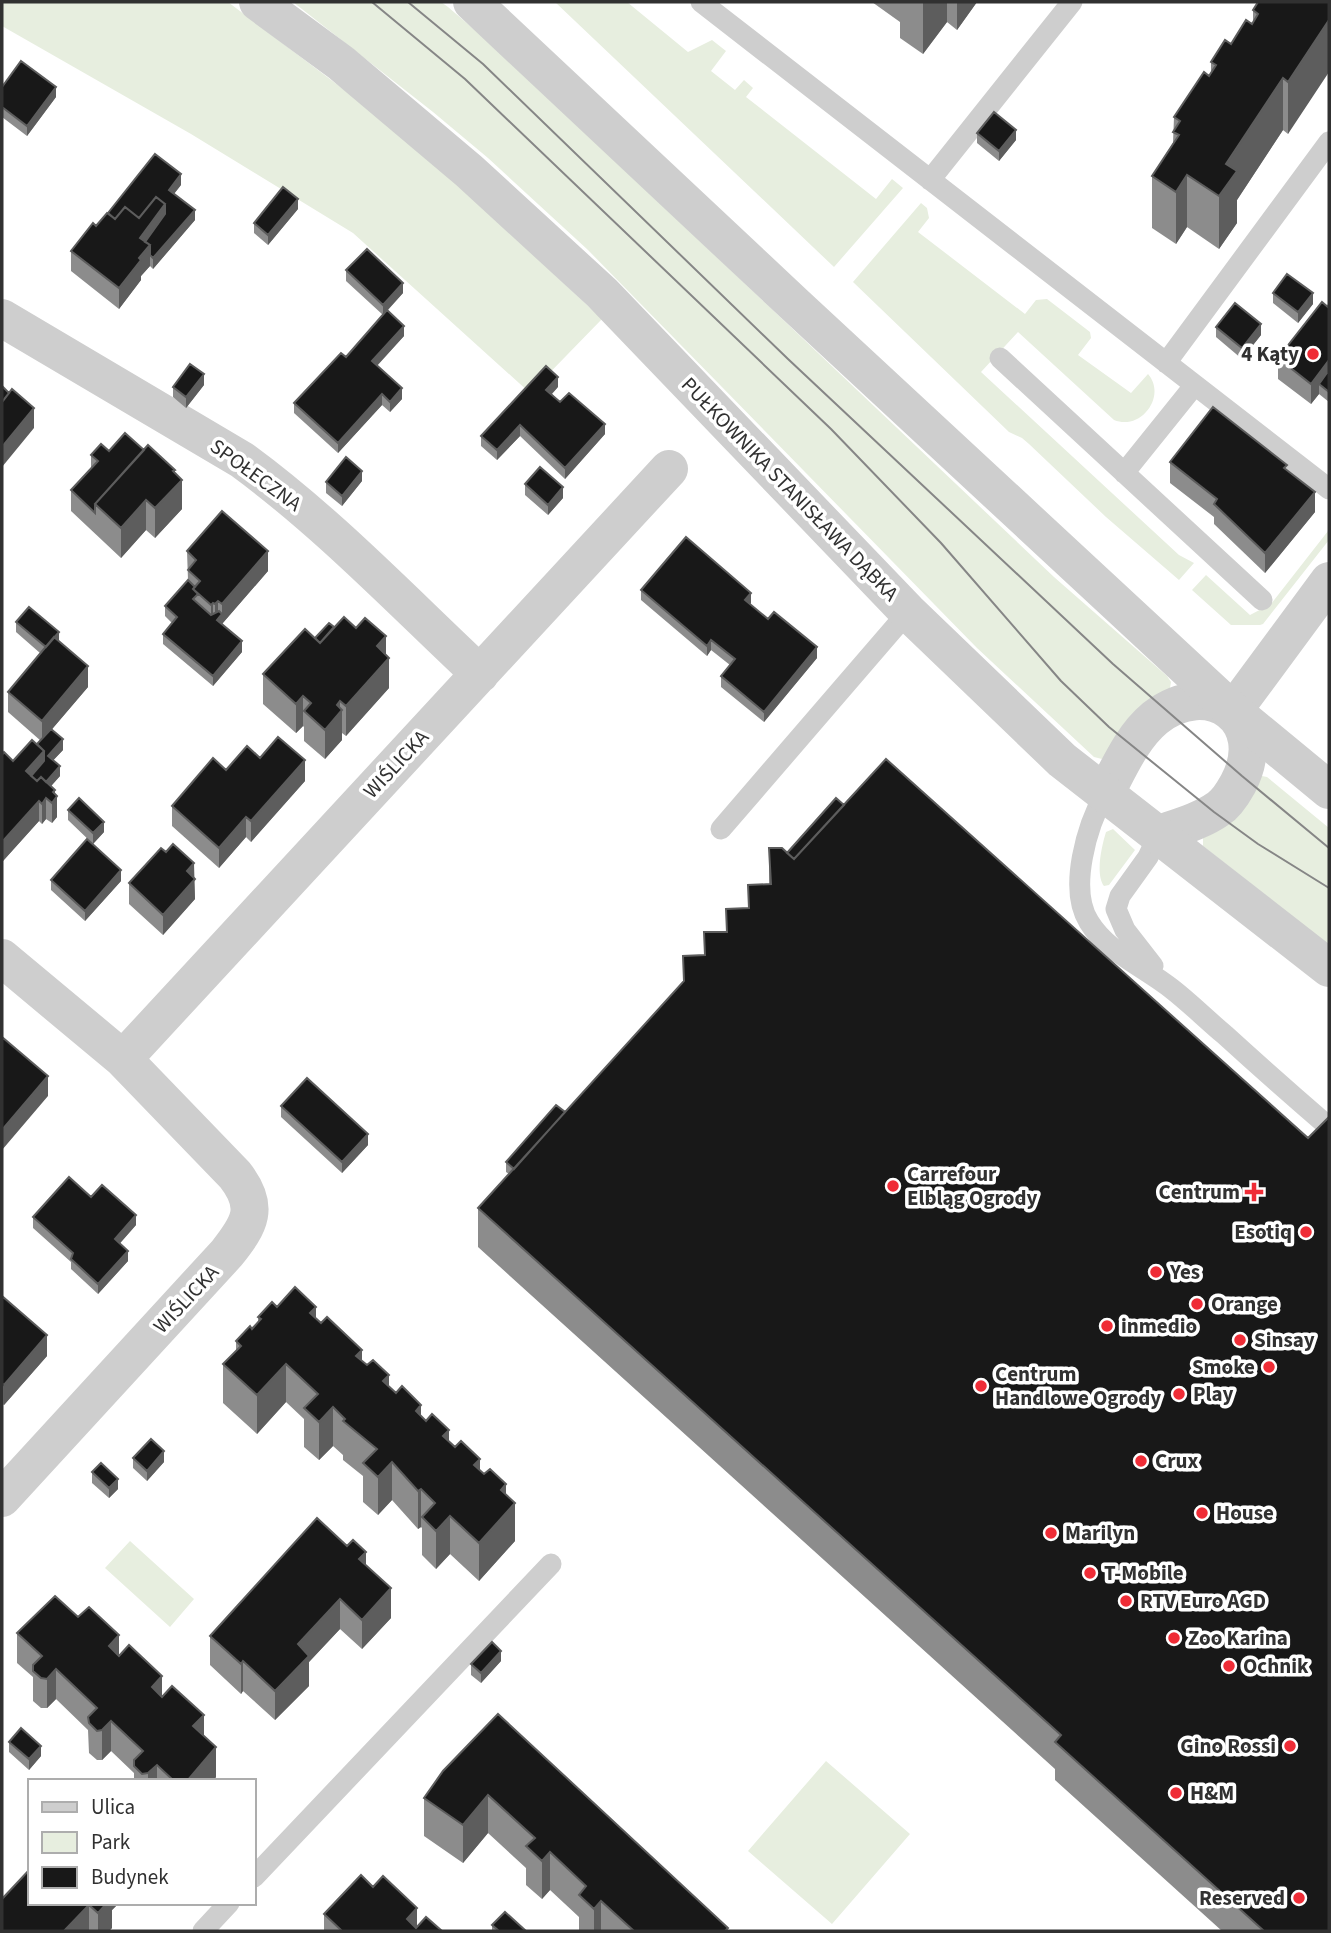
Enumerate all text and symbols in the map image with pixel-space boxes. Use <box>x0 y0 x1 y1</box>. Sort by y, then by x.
place label: 4 Kąty <box>1241 339 1299 369</box>
marker: 4 Kąty <box>1305 346 1321 362</box>
street label: PUŁKOWNIKA STANISŁAWA DĄBKA <box>674 370 906 608</box>
street label: SPOŁECZNA <box>204 432 308 519</box>
street label: WIŚLICKA <box>356 723 436 805</box>
place label: Carrefour Elbląg Ogrody <box>907 1159 1037 1213</box>
place label: Centrum <box>1159 1177 1240 1207</box>
marker: Carrefour Elbląg Ogrody <box>885 1178 901 1194</box>
marker: Centrum <box>1246 1184 1262 1200</box>
place label: Esotiq <box>1234 1217 1292 1247</box>
marker: Esotiq <box>1298 1224 1314 1240</box>
place label: Yes <box>1169 1257 1200 1287</box>
street label: WIŚLICKA <box>146 1258 226 1340</box>
marker: Yes <box>1148 1264 1164 1280</box>
place label: Orange <box>1211 1289 1278 1319</box>
marker: Orange <box>1189 1296 1205 1312</box>
place label: inmedio <box>1121 1311 1197 1341</box>
marker: inmedio <box>1099 1318 1115 1334</box>
place label: Sinsay <box>1254 1325 1315 1355</box>
marker: Sinsay <box>1232 1332 1248 1348</box>
place label: Smoke <box>1192 1352 1255 1382</box>
place label: Centrum Handlowe Ogrody <box>995 1359 1161 1413</box>
marker: Smoke <box>1261 1359 1277 1375</box>
marker: Centrum Handlowe Ogrody <box>973 1378 989 1394</box>
place label: Play <box>1193 1379 1234 1409</box>
marker: Play <box>1171 1386 1187 1402</box>
place label: Crux <box>1155 1446 1199 1476</box>
marker: Crux <box>1133 1453 1149 1469</box>
place label: House <box>1216 1498 1274 1528</box>
marker: House <box>1194 1505 1210 1521</box>
place label: Marilyn <box>1065 1518 1135 1548</box>
marker: Marilyn <box>1043 1525 1059 1541</box>
place label: T-Mobile <box>1104 1558 1184 1588</box>
marker: T-Mobile <box>1082 1565 1098 1581</box>
place label: RTV Euro AGD <box>1140 1586 1266 1616</box>
marker: RTV Euro AGD <box>1118 1593 1134 1609</box>
place label: Zoo Karina <box>1188 1623 1288 1653</box>
marker: Zoo Karina <box>1166 1630 1182 1646</box>
place label: Ochnik <box>1243 1651 1309 1681</box>
marker: Ochnik <box>1221 1658 1237 1674</box>
place label: Gino Rossi <box>1180 1731 1276 1761</box>
marker: Gino Rossi <box>1282 1738 1298 1754</box>
place label: H&M <box>1190 1778 1234 1808</box>
legend <box>28 1779 256 1905</box>
marker: H&M <box>1168 1785 1184 1801</box>
text: Ulica <box>91 1792 135 1822</box>
text: Park <box>91 1827 131 1857</box>
text: Budynek <box>91 1862 169 1892</box>
place label: Reserved <box>1199 1883 1285 1913</box>
marker: Reserved <box>1291 1890 1307 1906</box>

